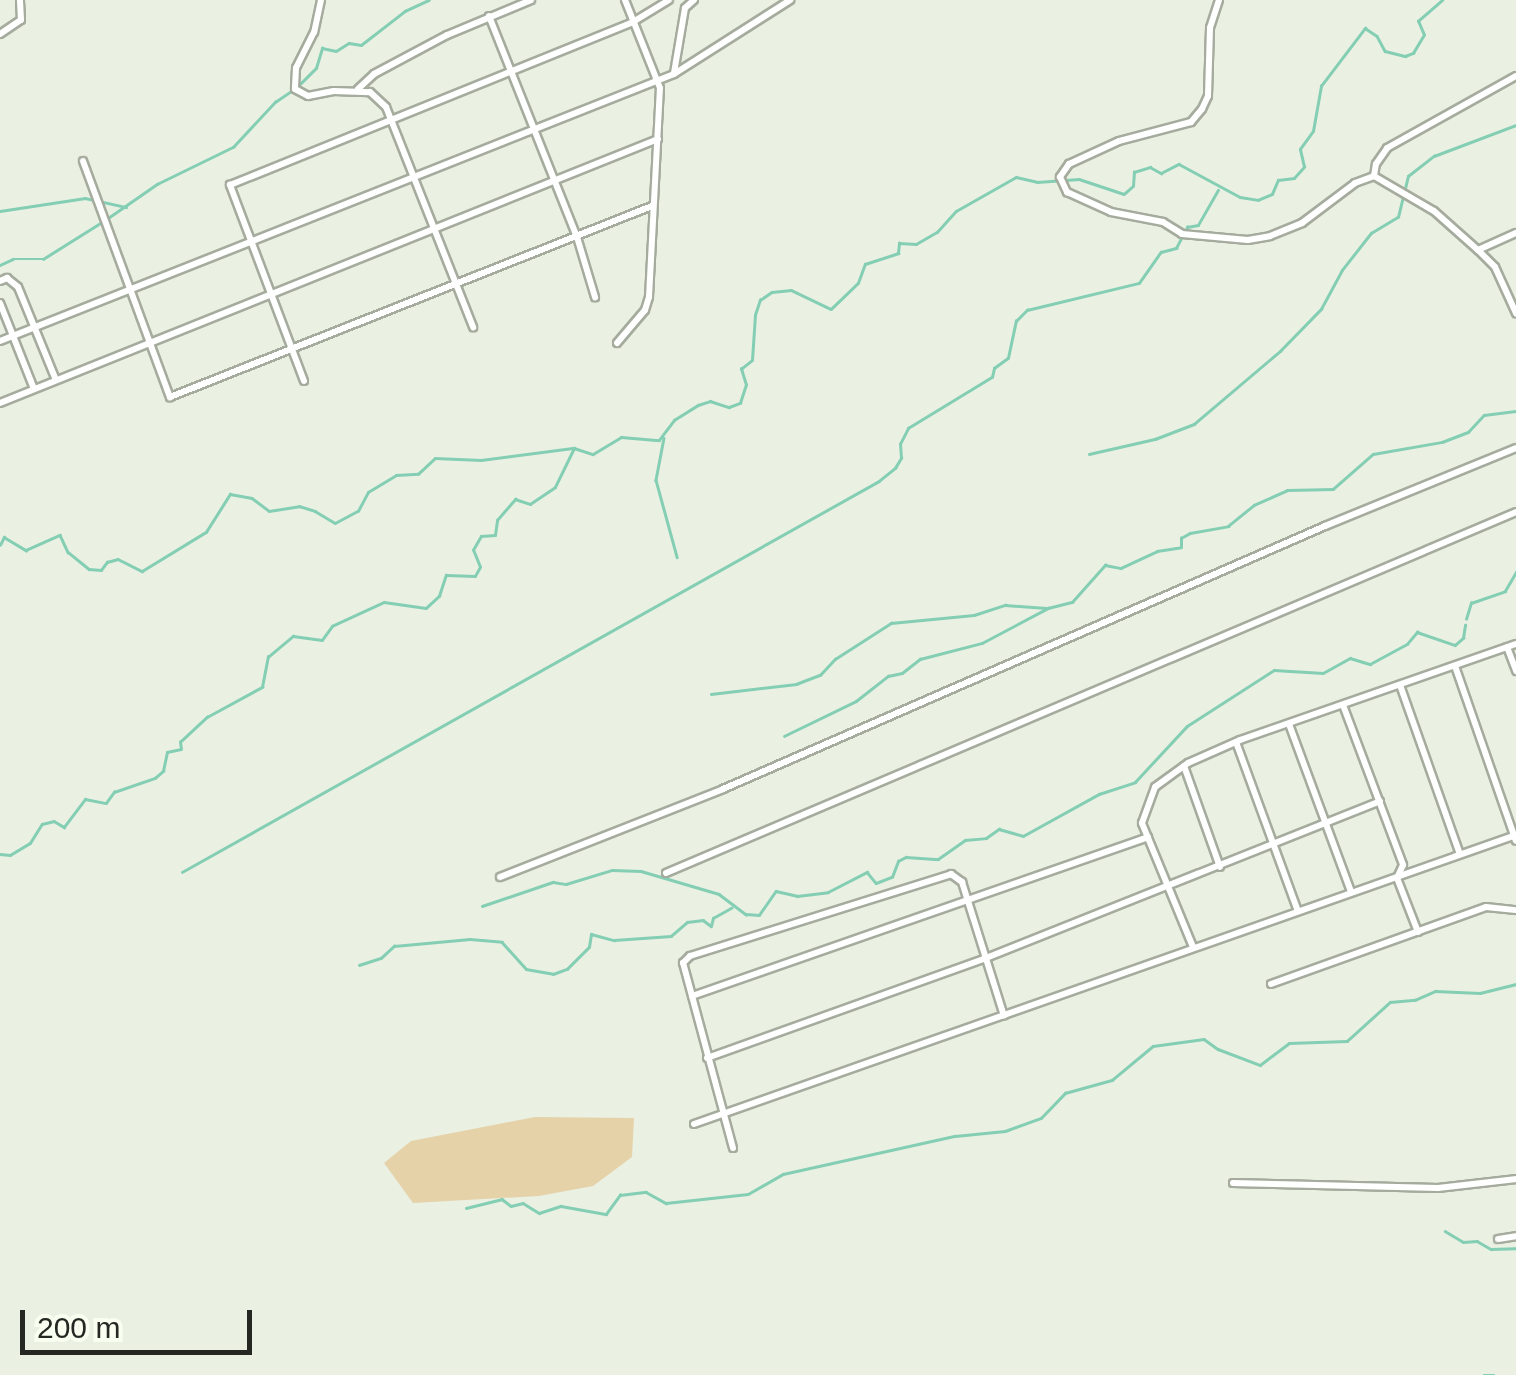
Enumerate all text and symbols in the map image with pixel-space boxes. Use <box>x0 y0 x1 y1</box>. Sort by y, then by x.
scale bar <box>25 1290 258 1352</box>
text: 200 m <box>37 1311 120 1344</box>

